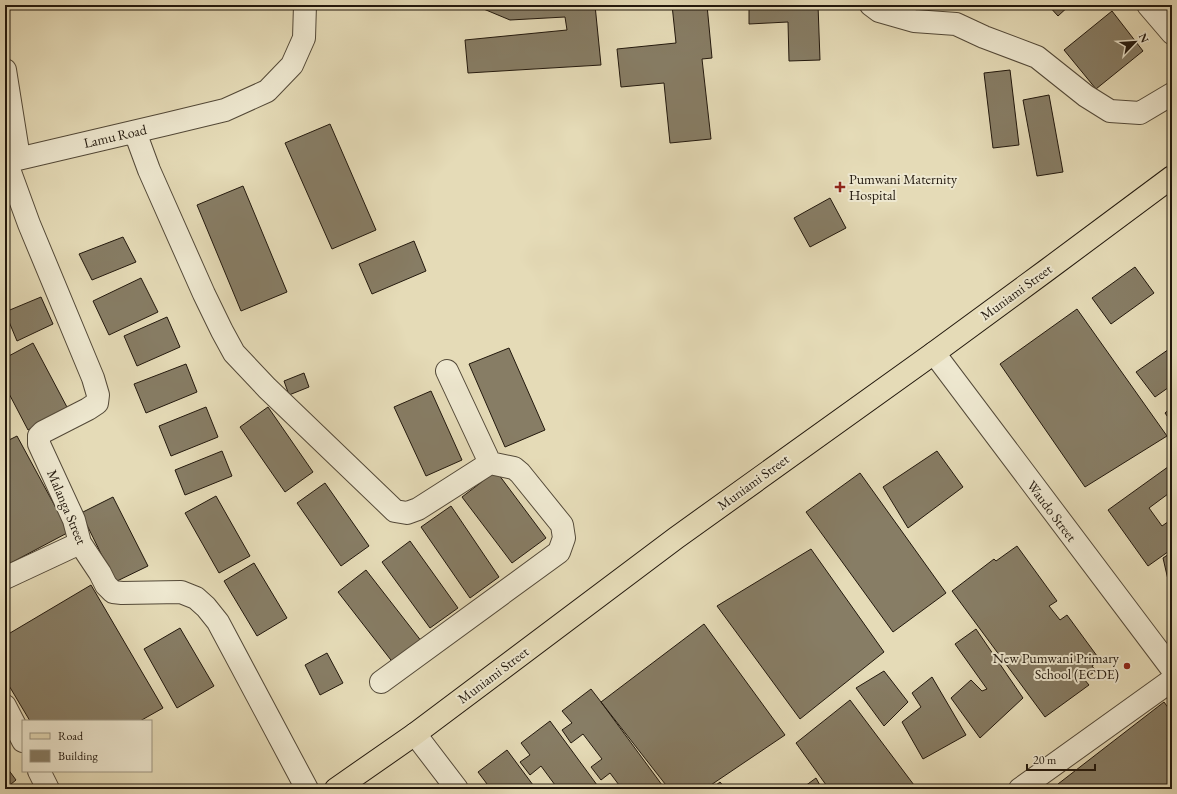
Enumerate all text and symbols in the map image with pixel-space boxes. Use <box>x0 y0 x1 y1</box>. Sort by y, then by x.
north arrow <box>1115 22 1155 62</box>
text: N <box>1136 31 1152 45</box>
street label: Lamu Road <box>82 120 149 152</box>
place label: Pumwani Maternity Hospital <box>849 170 958 204</box>
marker: Pumwani Maternity Hospital <box>834 181 846 193</box>
street label: Muniami Street <box>977 260 1056 324</box>
street label: Muniami Street <box>714 450 793 514</box>
street label: Malanga Street <box>43 467 91 548</box>
street label: Waudo Street <box>1023 477 1081 546</box>
street label: Muniami Street <box>454 642 533 708</box>
place label: New Pumwani Primary School (ECDE) <box>993 649 1120 683</box>
marker: New Pumwani Primary School (ECDE) <box>1122 661 1132 671</box>
legend <box>22 720 152 772</box>
text: Road <box>58 728 84 744</box>
scale bar <box>1027 746 1095 772</box>
text: Building <box>58 748 99 764</box>
text: 20 m <box>1033 752 1057 768</box>

